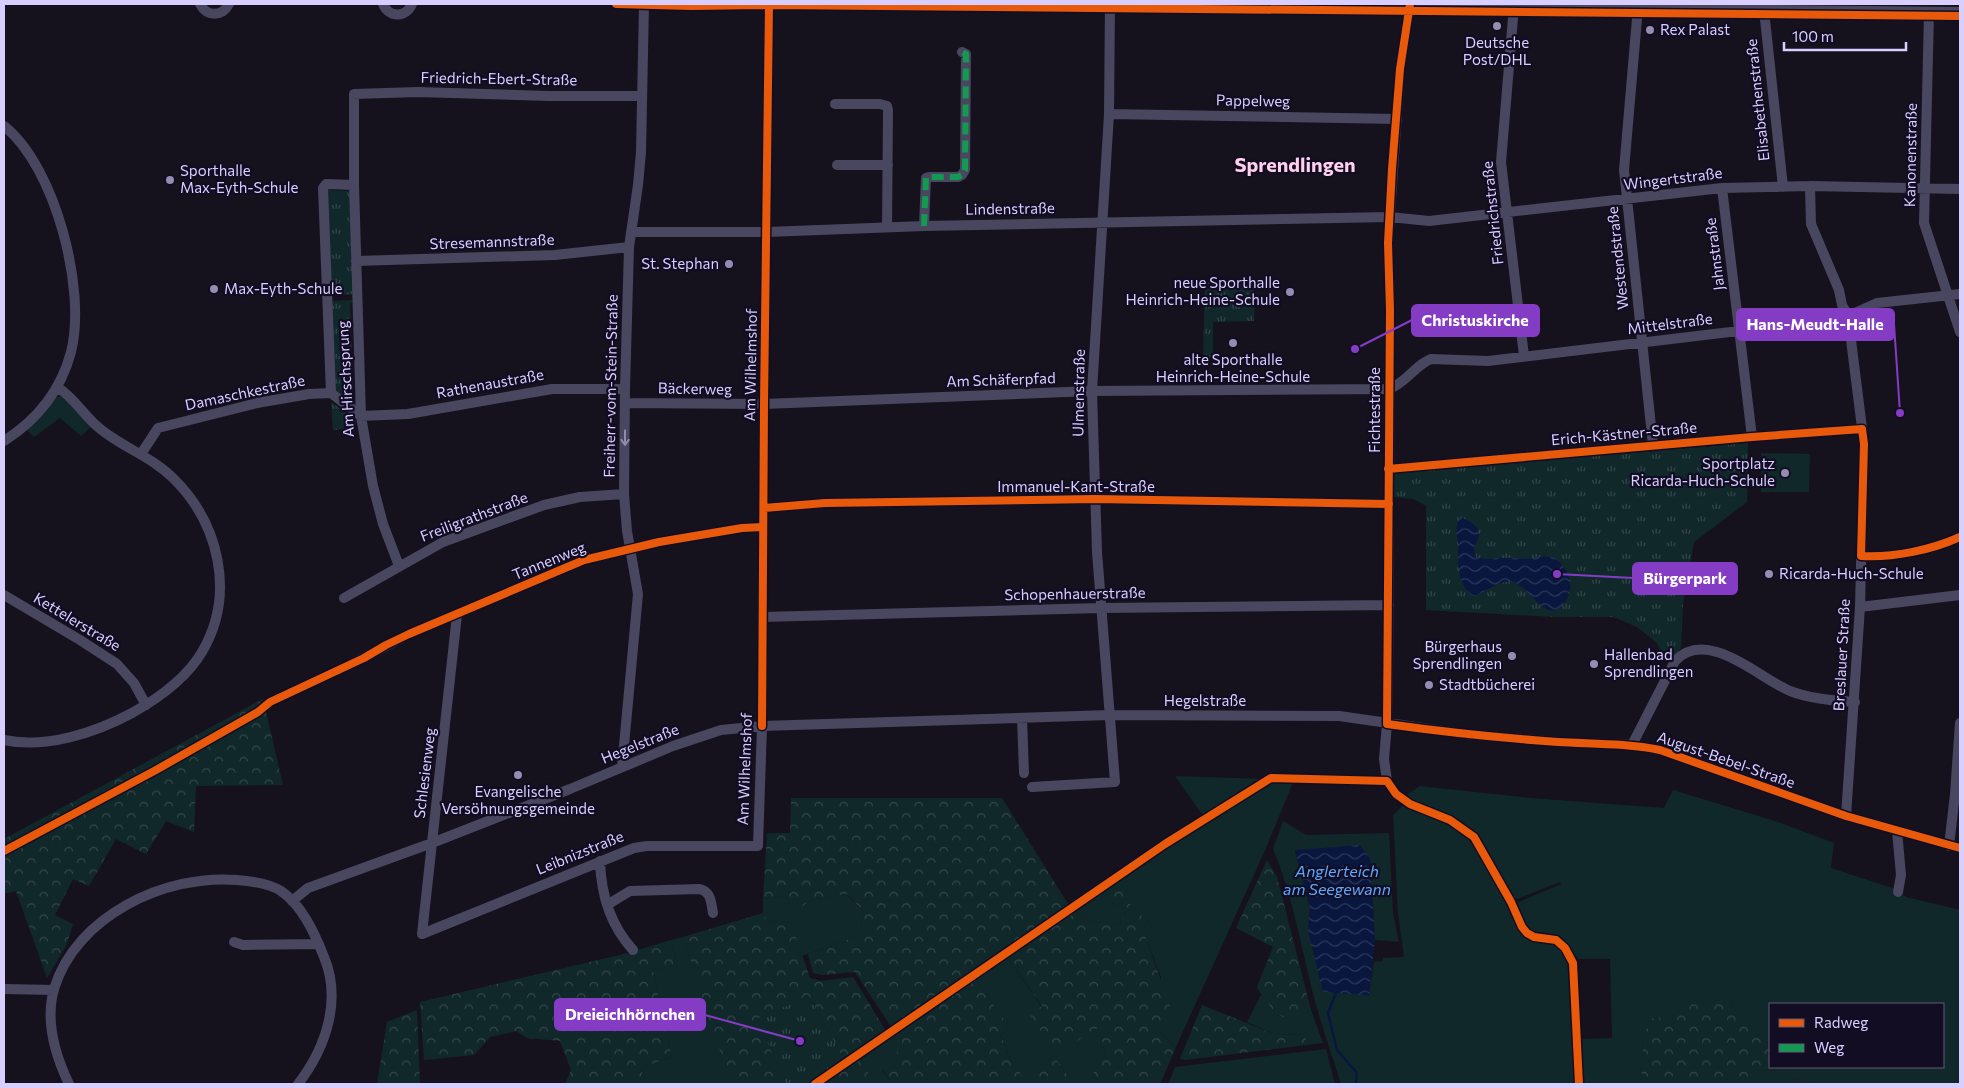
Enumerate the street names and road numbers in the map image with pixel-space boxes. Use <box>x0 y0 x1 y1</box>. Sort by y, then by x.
street label: Elisabethenstraße <box>1742 38 1772 162</box>
street label: Friedrich-Ebert-Straße <box>421 68 578 88</box>
street label: Pappelweg <box>1216 90 1290 110</box>
street label: Kanonenstraße <box>1900 103 1920 207</box>
street label: Friedrichstraße <box>1478 160 1506 266</box>
street label: Wingertstraße <box>1622 163 1723 193</box>
street label: Lindenstraße <box>965 198 1055 218</box>
street label: Westendstraße <box>1603 205 1631 311</box>
street label: Jahnstraße <box>1701 217 1727 291</box>
street label: Stresemannstraße <box>429 230 555 252</box>
street label: Freiherr-vom-Stein-Straße <box>599 294 621 478</box>
street label: Am Wilhelmshof <box>740 308 760 422</box>
street label: Mittelstraße <box>1626 309 1714 337</box>
street label: Am Hirschsprung <box>333 320 357 438</box>
street label: Ulmenstraße <box>1068 349 1088 437</box>
street label: Rathenaustraße <box>435 365 545 401</box>
street label: Fichtestraße <box>1365 367 1383 453</box>
street label: Am Schäferpfad <box>946 368 1056 390</box>
street label: Damaschkestraße <box>183 371 306 414</box>
street label: Bäckerweg <box>658 378 732 398</box>
street label: Erich-Kästner-Straße <box>1550 418 1698 448</box>
street label: Immanuel-Kant-Straße <box>997 477 1155 495</box>
street label: Freiligrathstraße <box>417 487 530 545</box>
street label: Tannenweg <box>509 537 588 583</box>
street label: Schopenhauerstraße <box>1004 583 1146 603</box>
street label: Kettelerstraße <box>31 588 124 654</box>
street label: Breslauer Straße <box>1829 598 1853 712</box>
street label: Hegelstraße <box>1164 691 1246 709</box>
street label: Am Wilhelmshof <box>733 712 755 826</box>
street label: Hegelstraße <box>598 719 681 767</box>
street label: Schlesienweg <box>410 726 439 819</box>
street label: August-Bebel-Straße <box>1655 727 1798 791</box>
street label: Leibnizstraße <box>533 826 626 878</box>

